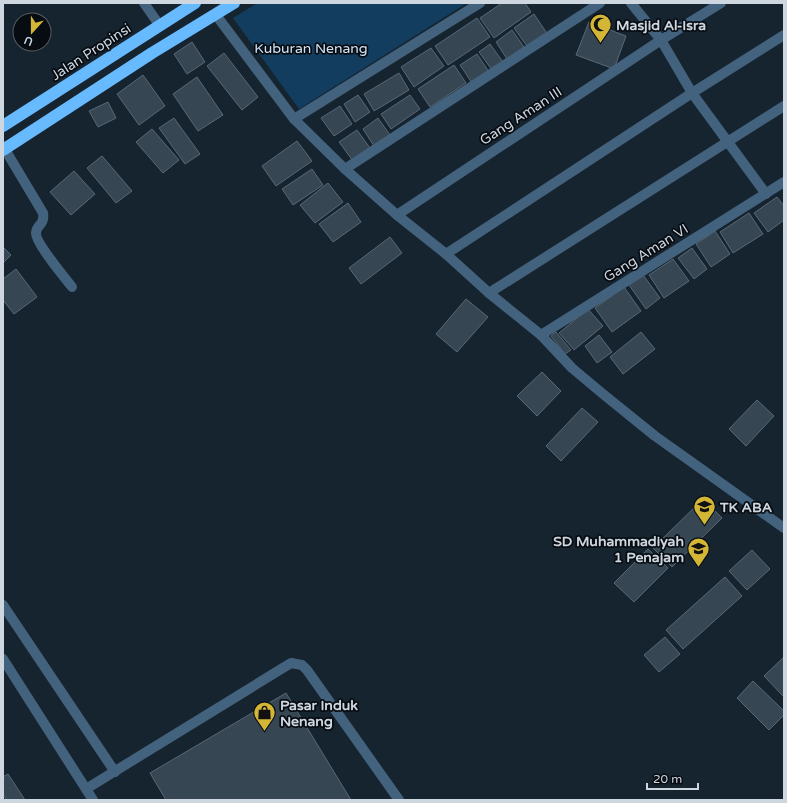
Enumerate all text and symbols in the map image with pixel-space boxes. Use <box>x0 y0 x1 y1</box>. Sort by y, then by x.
north arrow <box>12 12 52 52</box>
mosque icon: Masjid Al-Isra <box>588 12 614 45</box>
place label: Masjid Al-Isra <box>616 17 706 34</box>
street label: Jalan Propinsi <box>48 20 134 84</box>
text: U <box>22 33 35 48</box>
park label: Kuburan Nenang <box>254 40 368 57</box>
street label: Gang Aman III <box>477 83 565 149</box>
street label: Gang Aman VI <box>601 220 691 286</box>
school or university icon: TK ABA <box>691 494 717 527</box>
place label: TK ABA <box>719 499 773 516</box>
place label: SD Muhammadiyah 1 Penajam <box>553 533 684 566</box>
school or university icon: SD Muhammadiyah 1 Penajam <box>686 536 712 569</box>
place label: Pasar Induk Nenang <box>280 697 358 730</box>
shop icon: Pasar Induk Nenang <box>251 700 277 733</box>
scale bar <box>647 765 698 791</box>
text: 20 m <box>653 772 682 786</box>

